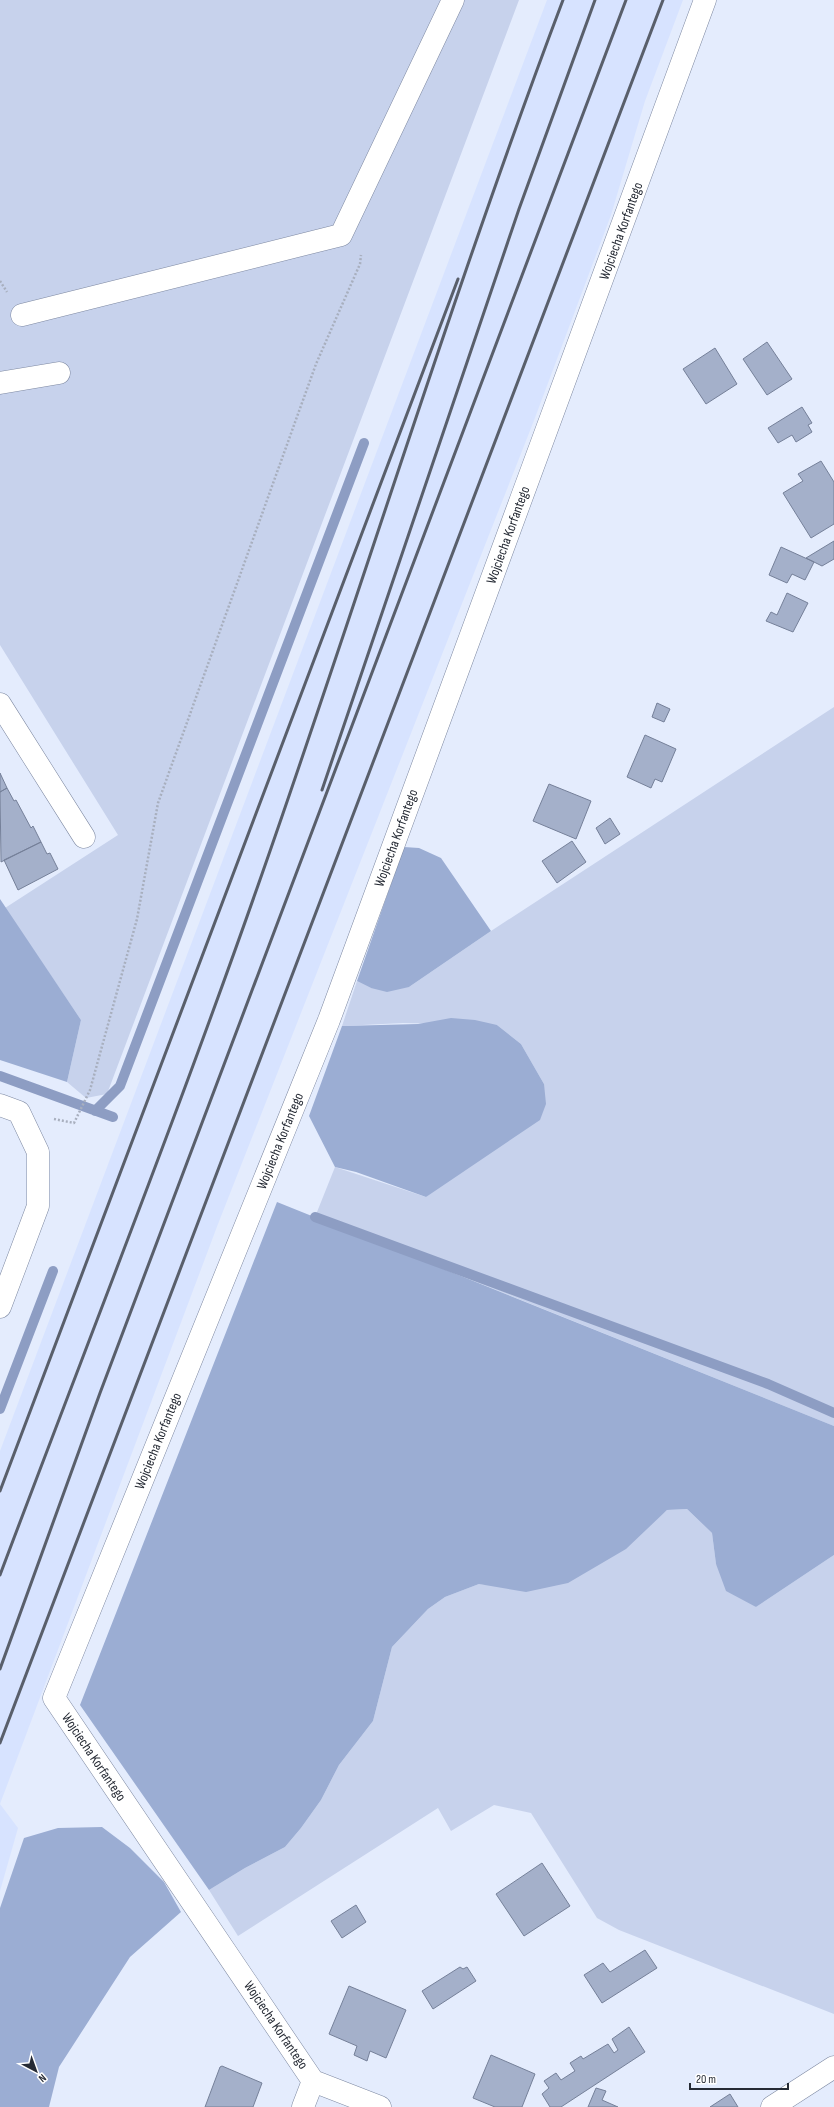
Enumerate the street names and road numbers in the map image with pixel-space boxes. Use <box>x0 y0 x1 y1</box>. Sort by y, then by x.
street label: Wojciecha Korfantego <box>595 180 647 282</box>
street label: Wojciecha Korfantego <box>482 484 534 586</box>
street label: Wojciecha Korfantego <box>370 787 422 889</box>
street label: Wojciecha Korfantego <box>253 1090 307 1192</box>
street label: Wojciecha Korfantego <box>131 1390 185 1492</box>
street label: Wojciecha Korfantego <box>58 1710 130 1805</box>
street label: Wojciecha Korfantego <box>240 1978 312 2073</box>

